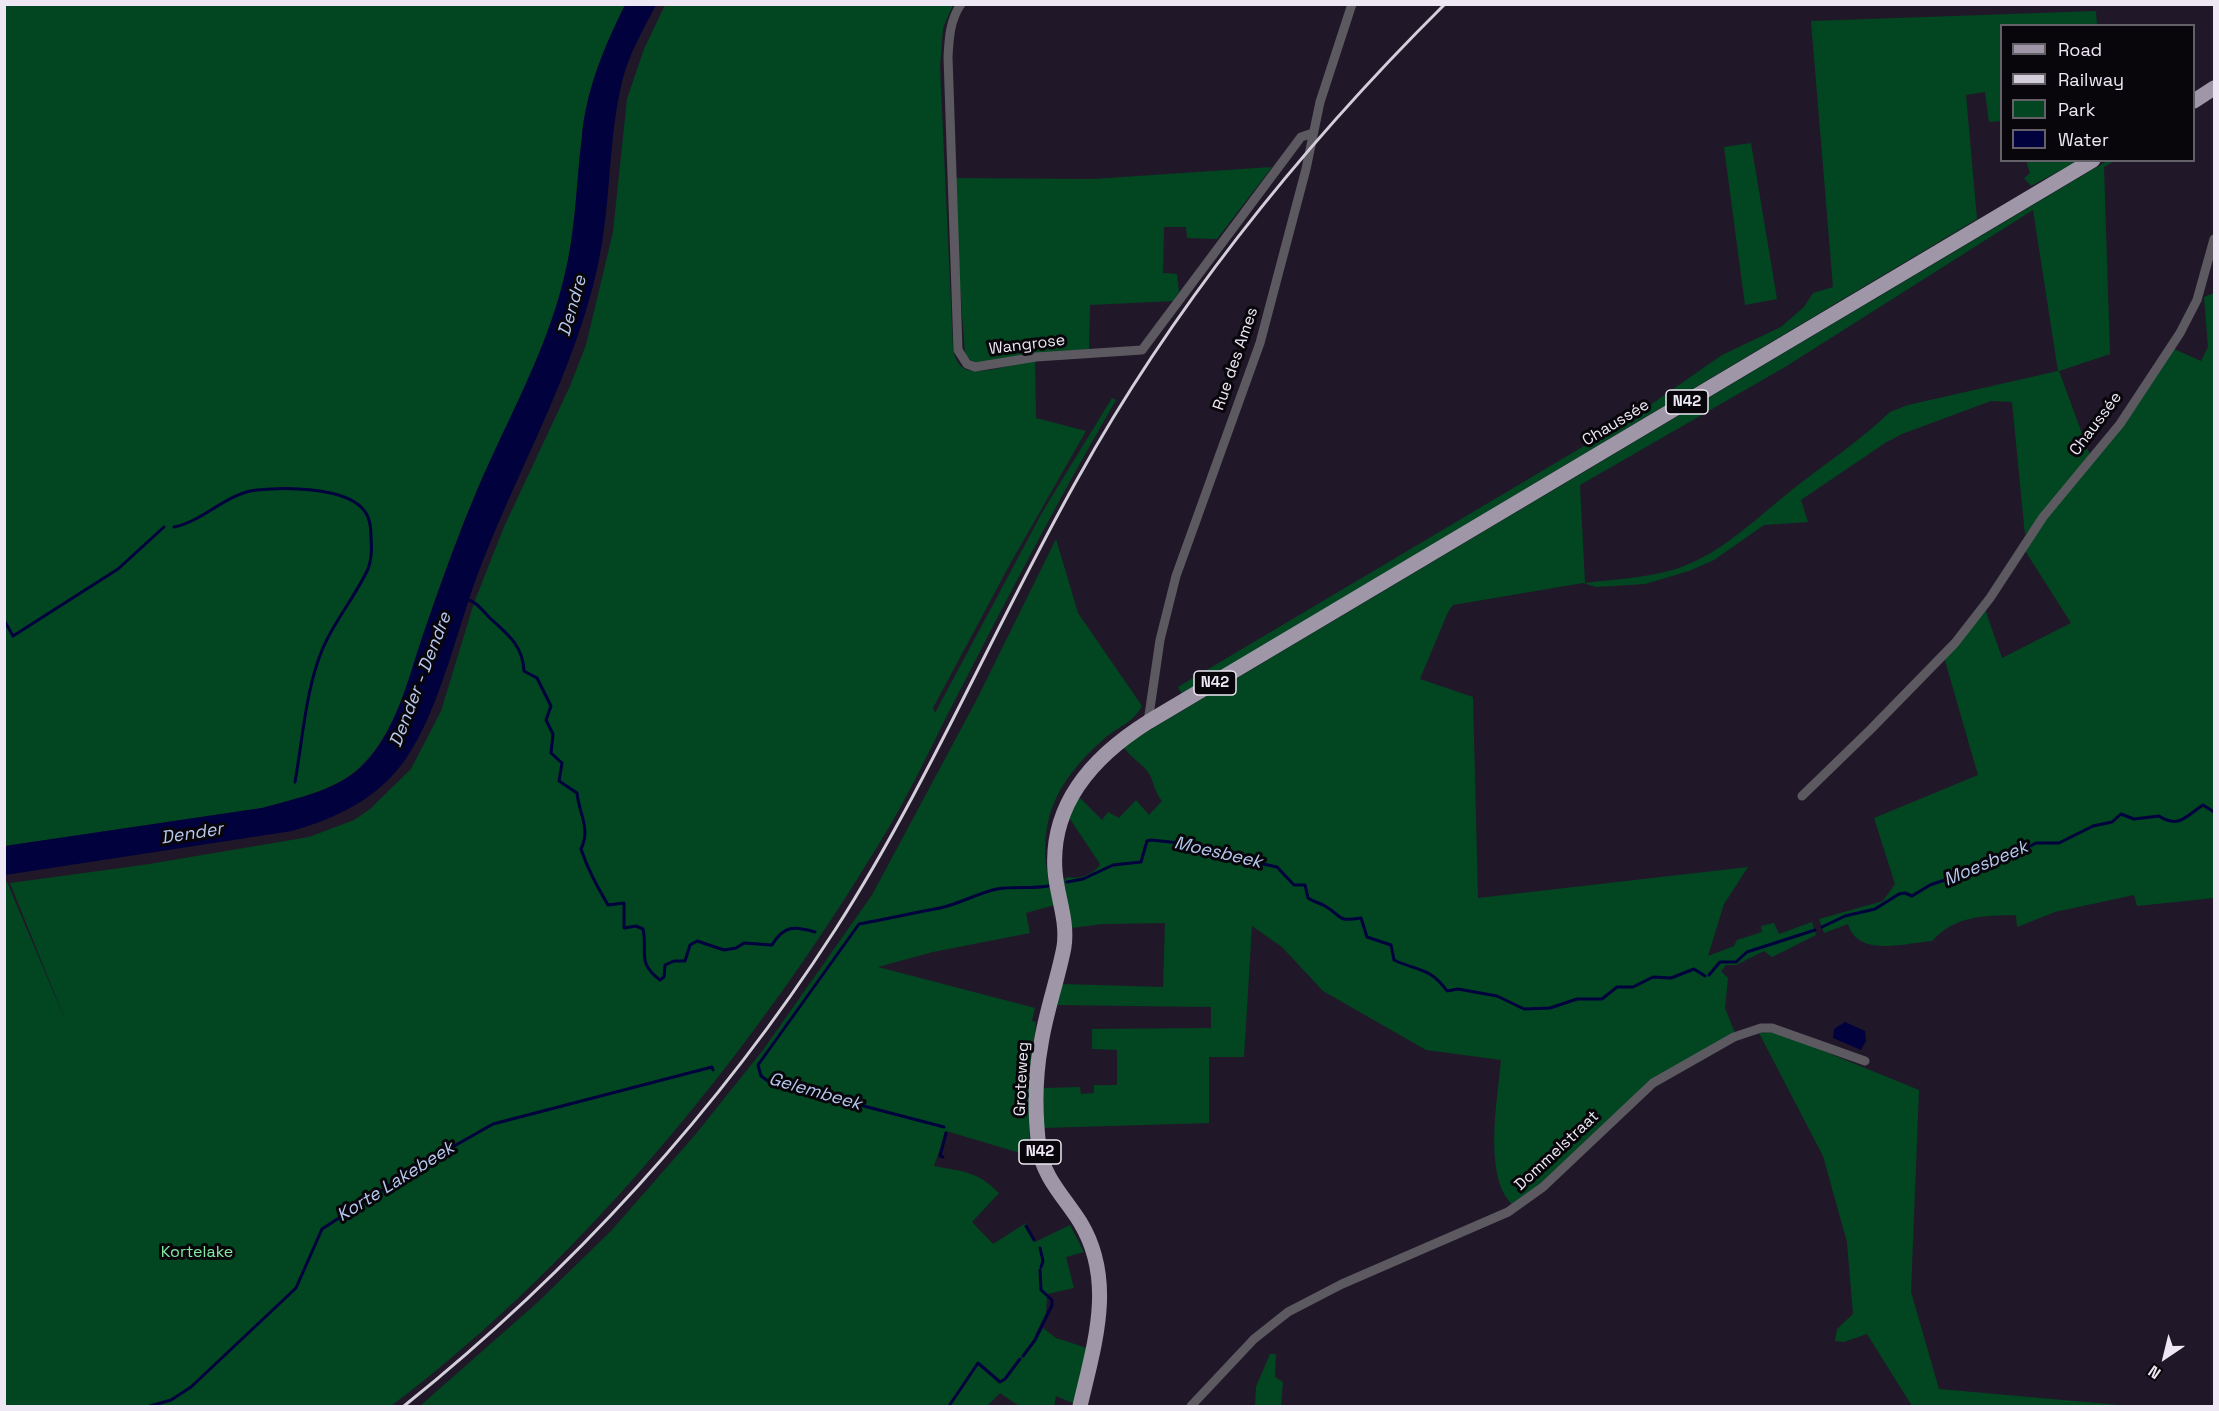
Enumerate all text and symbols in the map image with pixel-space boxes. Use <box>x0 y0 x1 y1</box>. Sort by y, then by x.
legend <box>2000 24 2195 162</box>
text: Road <box>2058 38 2102 61</box>
text: Railway <box>2058 68 2124 91</box>
text: Park <box>2058 98 2095 121</box>
text: Water <box>2058 128 2109 151</box>
water label: Dendre <box>554 273 592 339</box>
street label: Rue des Ames <box>1209 305 1263 413</box>
street label: Wangrose <box>988 331 1066 359</box>
street label: Chaussée <box>2066 388 2126 460</box>
road number: N42 <box>1666 390 1708 414</box>
street label: Chaussée <box>1579 396 1653 450</box>
water label: Dender - Dendre <box>385 610 457 750</box>
road number: N42 <box>1194 671 1236 695</box>
water label: Dender <box>159 818 225 850</box>
water label: Moesbeek <box>1172 832 1264 874</box>
water label: Moesbeek <box>1941 837 2031 891</box>
street label: Groteweg <box>1010 1041 1034 1117</box>
water label: Gelembeek <box>766 1068 864 1116</box>
street label: Dommelstraat <box>1511 1107 1603 1195</box>
water label: Korte Lakebeek <box>333 1137 459 1227</box>
road number: N42 <box>1019 1140 1061 1164</box>
park label: Kortelake <box>161 1243 233 1263</box>
north arrow <box>2135 1327 2195 1387</box>
text: N <box>2144 1360 2165 1384</box>

